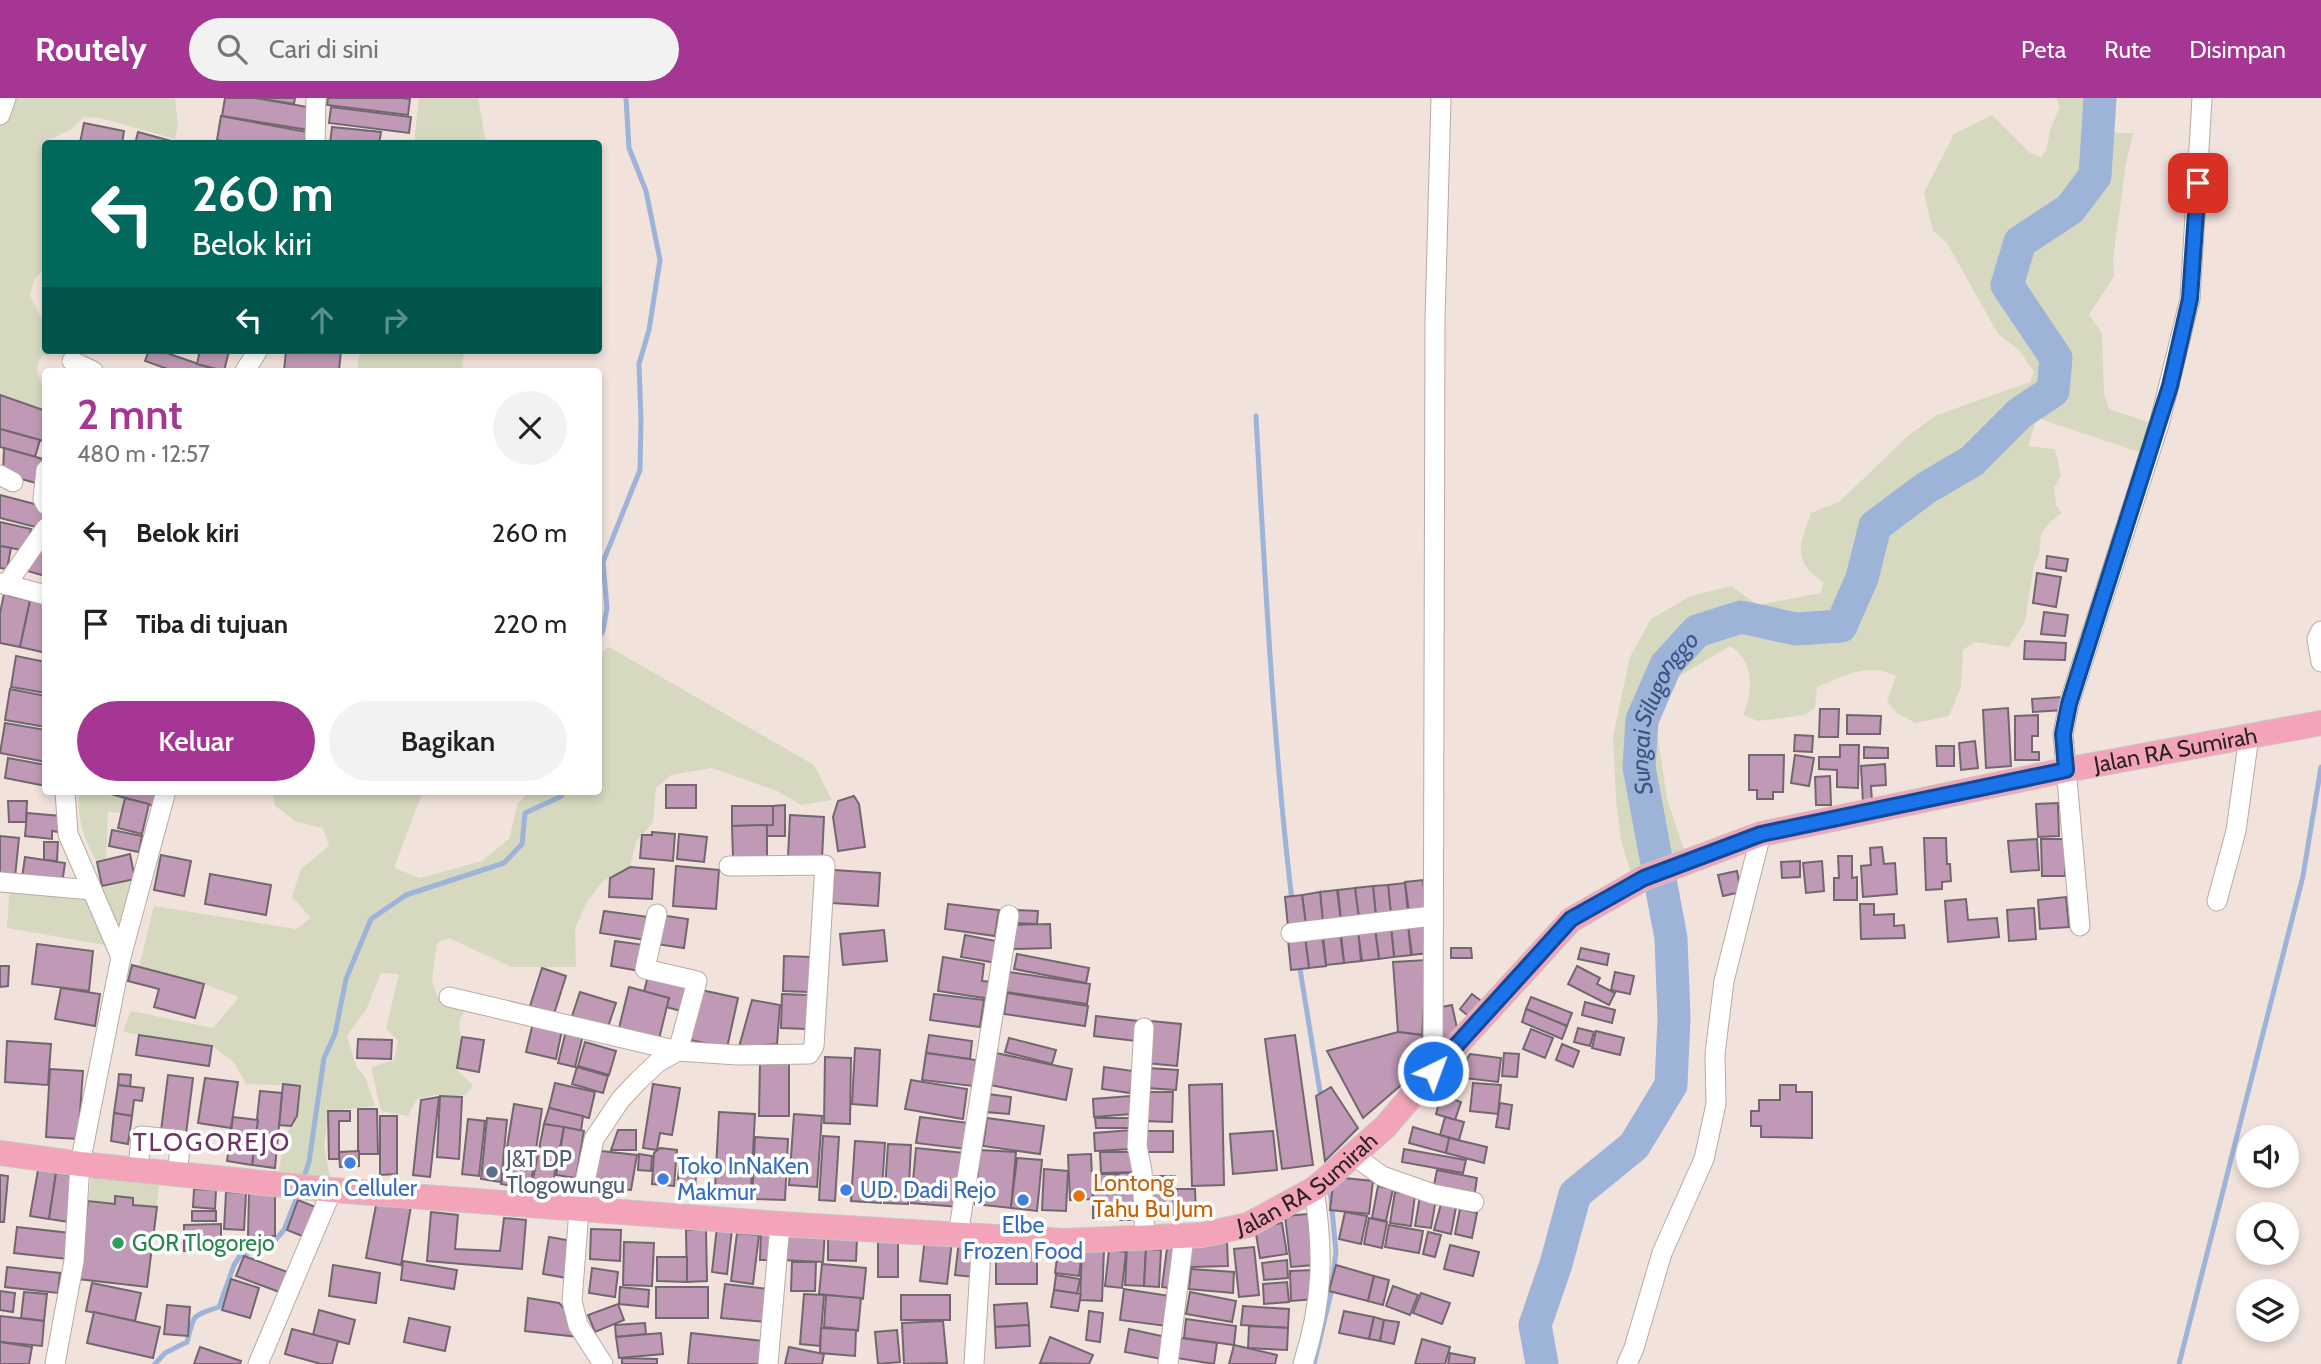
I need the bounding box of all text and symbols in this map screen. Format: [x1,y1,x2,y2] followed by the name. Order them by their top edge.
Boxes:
[189,18,679,81] search box
[35,29,147,69] text: Routely
[213,30,251,68] icon: search
[269,33,379,65] text: Cari di sini
[2021,35,2066,64] text: Peta
[2104,35,2151,64] text: Rute
[2189,35,2286,64] text: Disimpan
[2168,153,2228,213] pin
[192,164,334,223] text: 260 m
[2179,164,2217,202] icon: arrive
[77,168,168,259] icon: left
[192,224,312,263] text: Belok kiri
[230,301,268,339] icon: left
[303,301,341,339] icon: ahead
[376,301,414,339] icon: right
[77,388,183,440] text: 2 mnt
[493,391,567,465] button: close
[77,440,210,468] text: 480 m · 12:57
[77,514,115,552] icon: left
[136,517,239,549] text: Belok kiri
[492,517,567,549] text: 260 m
[77,605,115,643] icon: arrive
[136,608,288,640] text: Tiba di tujuan
[493,608,567,640] text: 220 m
[1624,625,1704,798] water label: Sungai Silugonggo
[77,701,315,781] button: Keluar
[329,701,567,781] button: Bagikan
[2091,721,2259,779] street label: Jalan RA Sumirah
[1396,1034,1470,1108] position arrow
[2236,1125,2299,1342] map controls
[2236,1125,2299,1188] button: sound
[133,1126,291,1158] district label: TLOGOREJO
[1233,1126,1383,1241] street label: Jalan RA Sumirah
[505,1145,625,1199] place label: J&T DP Tlogowungu
[677,1152,809,1206] place label: Toko InNaKen Makmur
[342,1155,358,1171] marker: Davin Celluler
[484,1164,500,1180] marker: J&T DP Tlogowungu
[1093,1169,1213,1223] place label: Lontong Tahu Bu Jum
[655,1171,671,1187] marker: Toko InNaKen Makmur
[283,1174,418,1202] place label: Davin Celluler
[860,1176,996,1204] place label: UD. Dadi Rejo
[838,1182,854,1198] marker: UD. Dadi Rejo
[1071,1188,1087,1204] marker: Lontong Tahu Bu Jum
[1015,1192,1031,1208] marker: Elbe Frozen Food
[2236,1202,2299,1265] button: search
[963,1211,1083,1265] place label: Elbe Frozen Food
[132,1229,275,1257] place label: GOR Tlogorejo
[110,1235,126,1251] marker: GOR Tlogorejo
[2236,1279,2299,1342] button: layers

